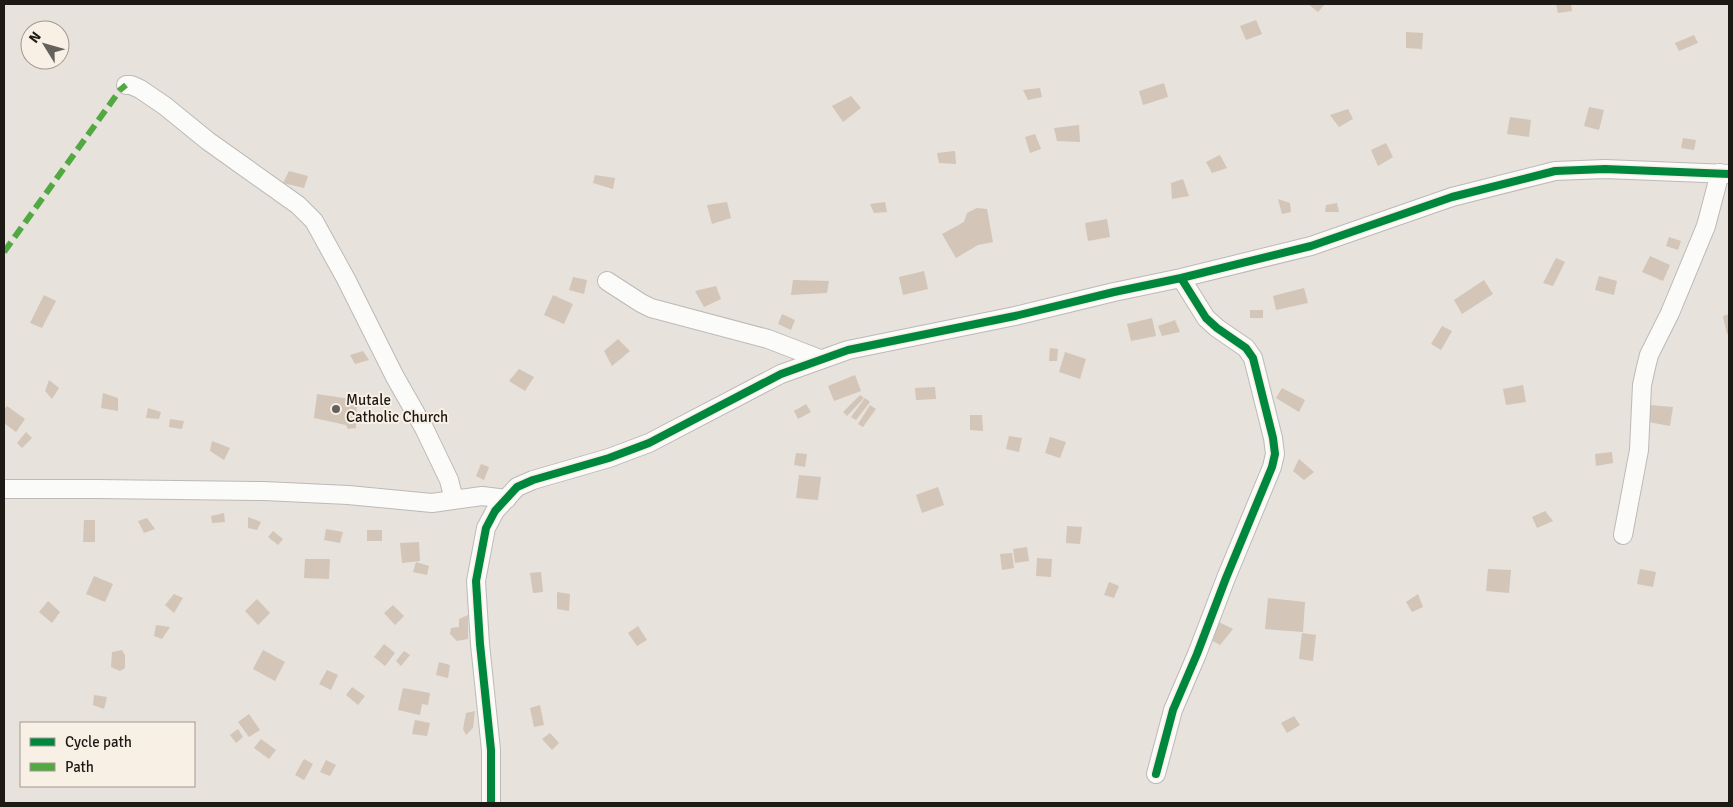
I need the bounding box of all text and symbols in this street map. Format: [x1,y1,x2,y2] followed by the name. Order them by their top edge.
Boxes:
[20,20,70,70] north arrow
[25,28,45,46] text: N
[346,391,448,426] place label: Mutale Catholic Church
[330,403,342,415] marker: Mutale Catholic Church
[20,722,195,787] legend
[65,733,132,751] text: Cycle path
[65,758,94,776] text: Path

